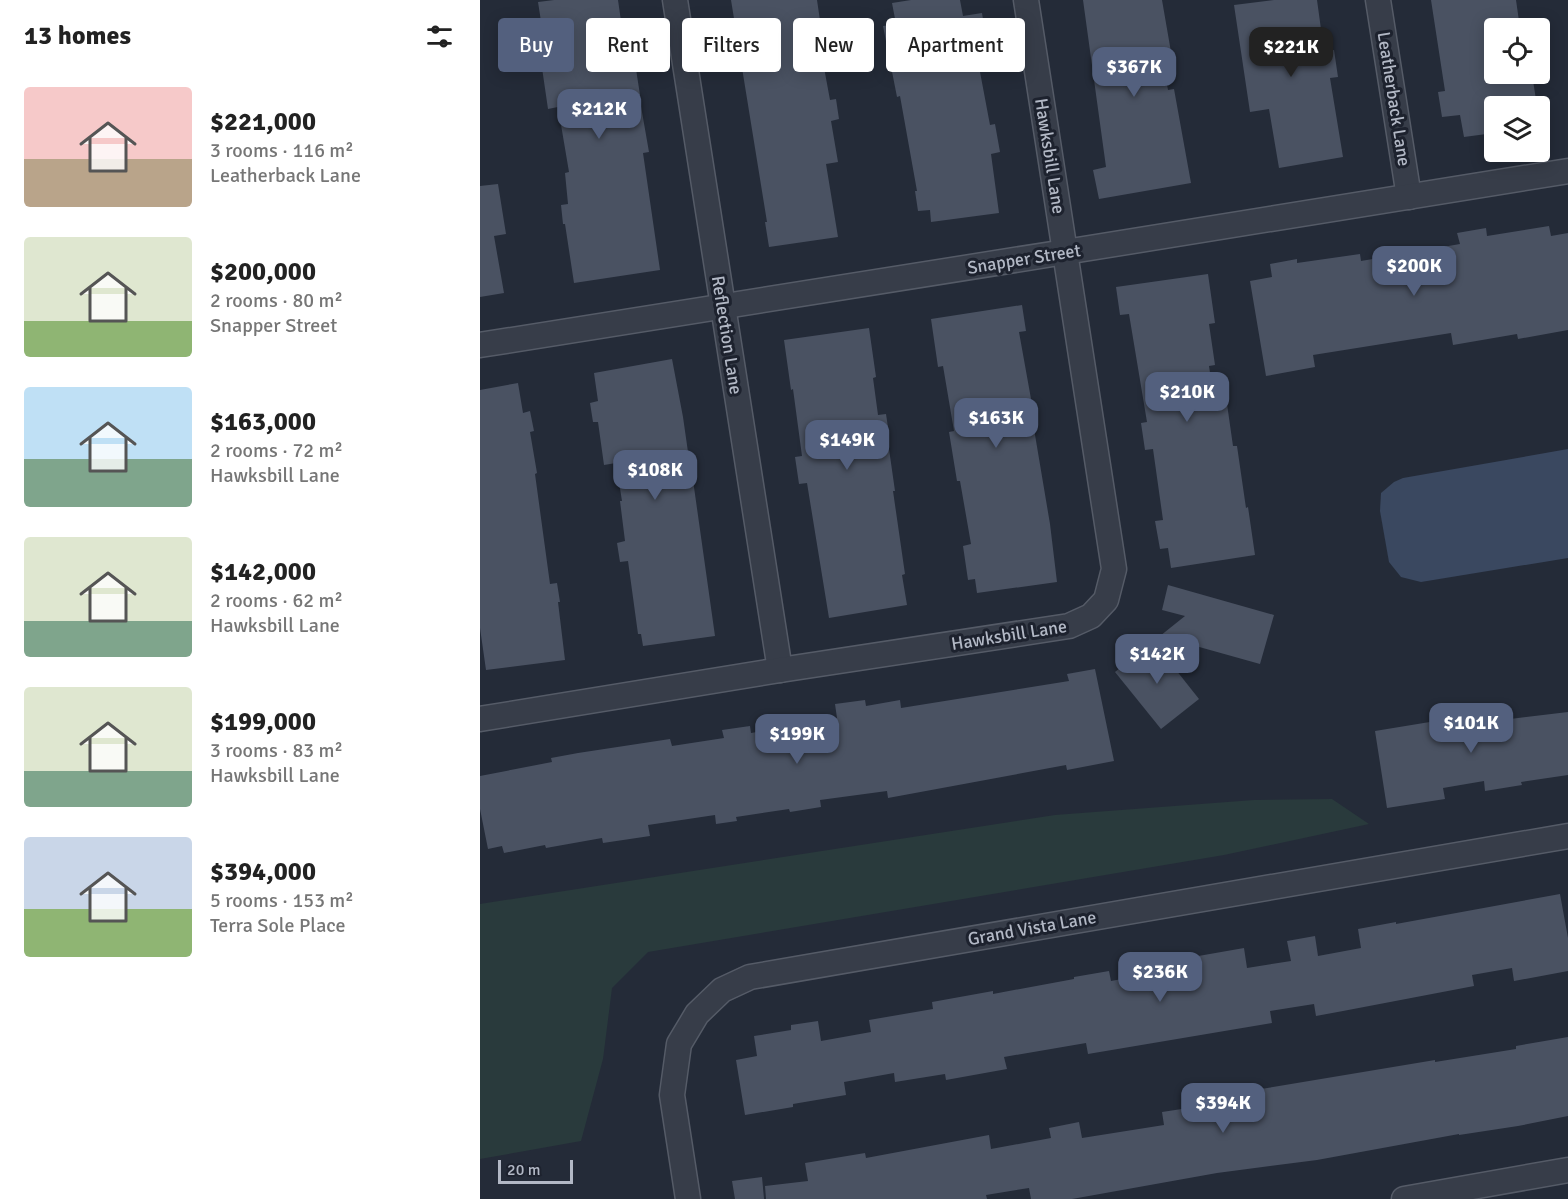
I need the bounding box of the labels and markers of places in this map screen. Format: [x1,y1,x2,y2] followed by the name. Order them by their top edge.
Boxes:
[1249,27,1333,78] pin: $221K
[1092,47,1176,98] pin: $367K
[557,89,641,140] pin: $212K
[1372,246,1456,297] pin: $200K
[1145,372,1229,423] pin: $210K
[954,398,1038,449] pin: $163K
[805,420,889,471] pin: $149K
[613,450,697,501] pin: $108K
[1115,634,1199,685] pin: $142K
[1429,703,1513,754] pin: $101K
[755,714,839,765] pin: $199K
[1118,952,1202,1003] pin: $236K
[1181,1083,1265,1134] pin: $394K

